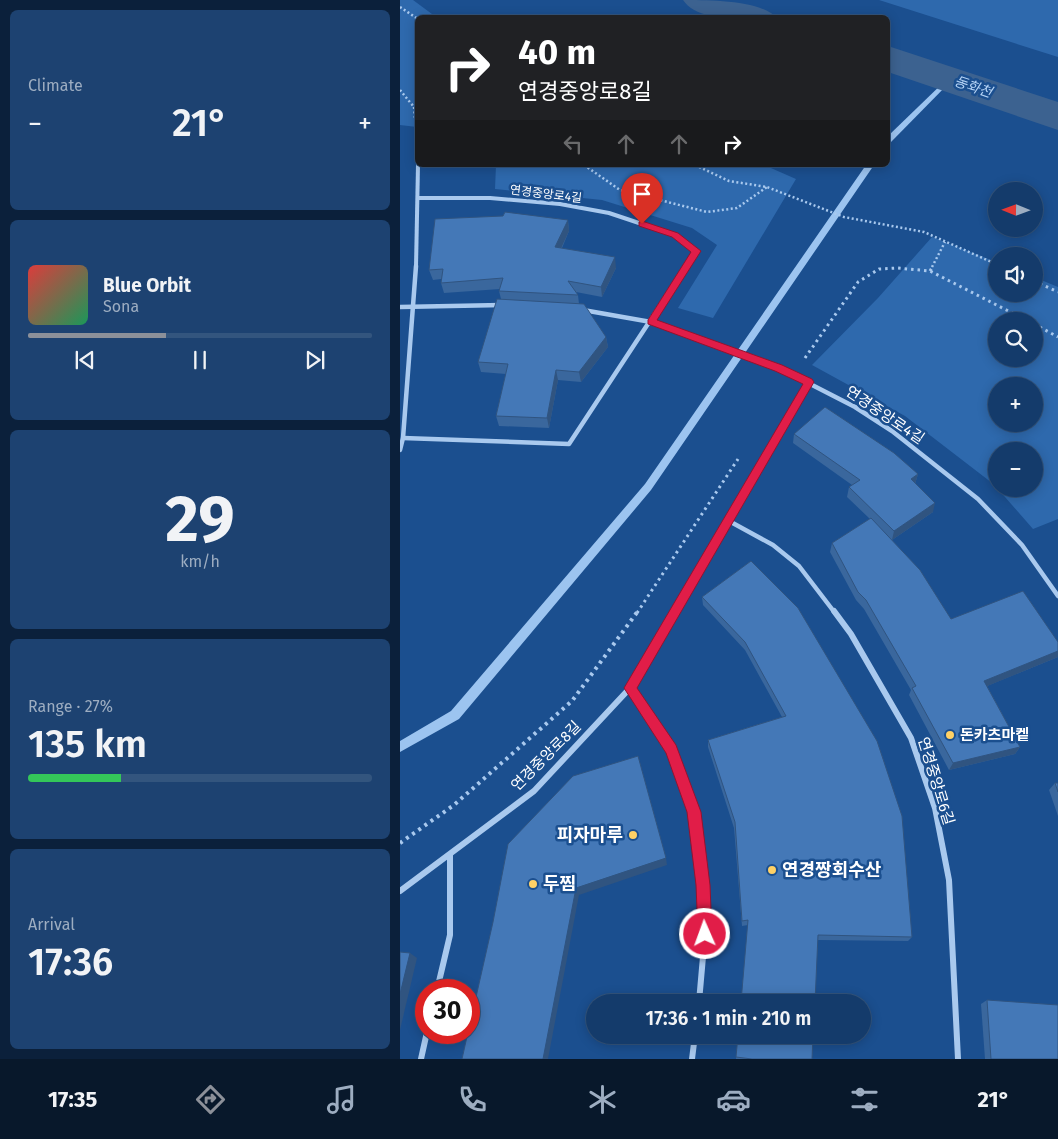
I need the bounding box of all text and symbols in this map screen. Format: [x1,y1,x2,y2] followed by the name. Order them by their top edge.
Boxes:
[518,31,596,73] text: 40 m
[435,35,500,100] icon: right
[952,73,995,102] water label: 동화천
[28,76,83,95] text: Climate
[518,78,652,105] text: 연경중앙로8길
[172,100,228,146] text: 21°
[28,107,42,140] text: −
[358,107,372,140] text: +
[559,130,587,158] icon: left
[612,130,640,158] icon: ahead
[665,130,693,158] icon: ahead
[718,130,746,158] icon: right
[621,173,663,224] pin
[628,180,656,208] icon: arrive
[988,182,1042,238] north arrow
[988,182,1043,497] map controls
[509,183,583,205] street label: 연경중앙로4길
[988,247,1043,302] button: sound
[103,274,191,297] text: Blue Orbit
[103,297,139,316] text: Sona
[988,312,1043,367] button: search
[71,346,99,374] icon: previous
[186,346,214,374] icon: pause
[301,346,329,374] icon: next
[988,377,1043,432] button: +
[842,382,928,448] street label: 연경중앙로4길
[988,442,1043,497] button: −
[165,480,235,558] text: 29
[180,552,220,571] text: km/h
[28,697,113,716] text: Range · 27%
[507,717,585,795] street label: 연경중앙로8길
[28,721,147,767] text: 135 km
[960,726,1029,744] place label: 돈카츠마켙
[944,729,956,741] marker: 돈카츠마켙
[914,735,958,827] street label: 연경중앙로6길
[557,824,623,846] place label: 피자마루
[627,829,639,841] marker: 피자마루
[782,859,882,881] place label: 연경짱회수산
[766,864,778,876] marker: 연경짱회수산
[543,873,576,895] place label: 두찜
[527,878,539,890] marker: 두찜
[678,907,730,959] position arrow
[28,915,75,934] text: Arrival
[28,939,113,985] text: 17:36
[415,979,480,1044] speed limit sign: 30
[646,1007,811,1030] text: 17:36 · 1 min · 210 m
[193,1082,228,1117] icon: directions
[324,1082,359,1117] icon: music
[455,1082,490,1117] icon: phone
[585,1082,620,1117] icon: climate
[716,1082,751,1117] icon: car
[847,1082,882,1117] icon: filters
[48,1086,97,1113] text: 17:35
[978,1086,1010,1113] text: 21°

